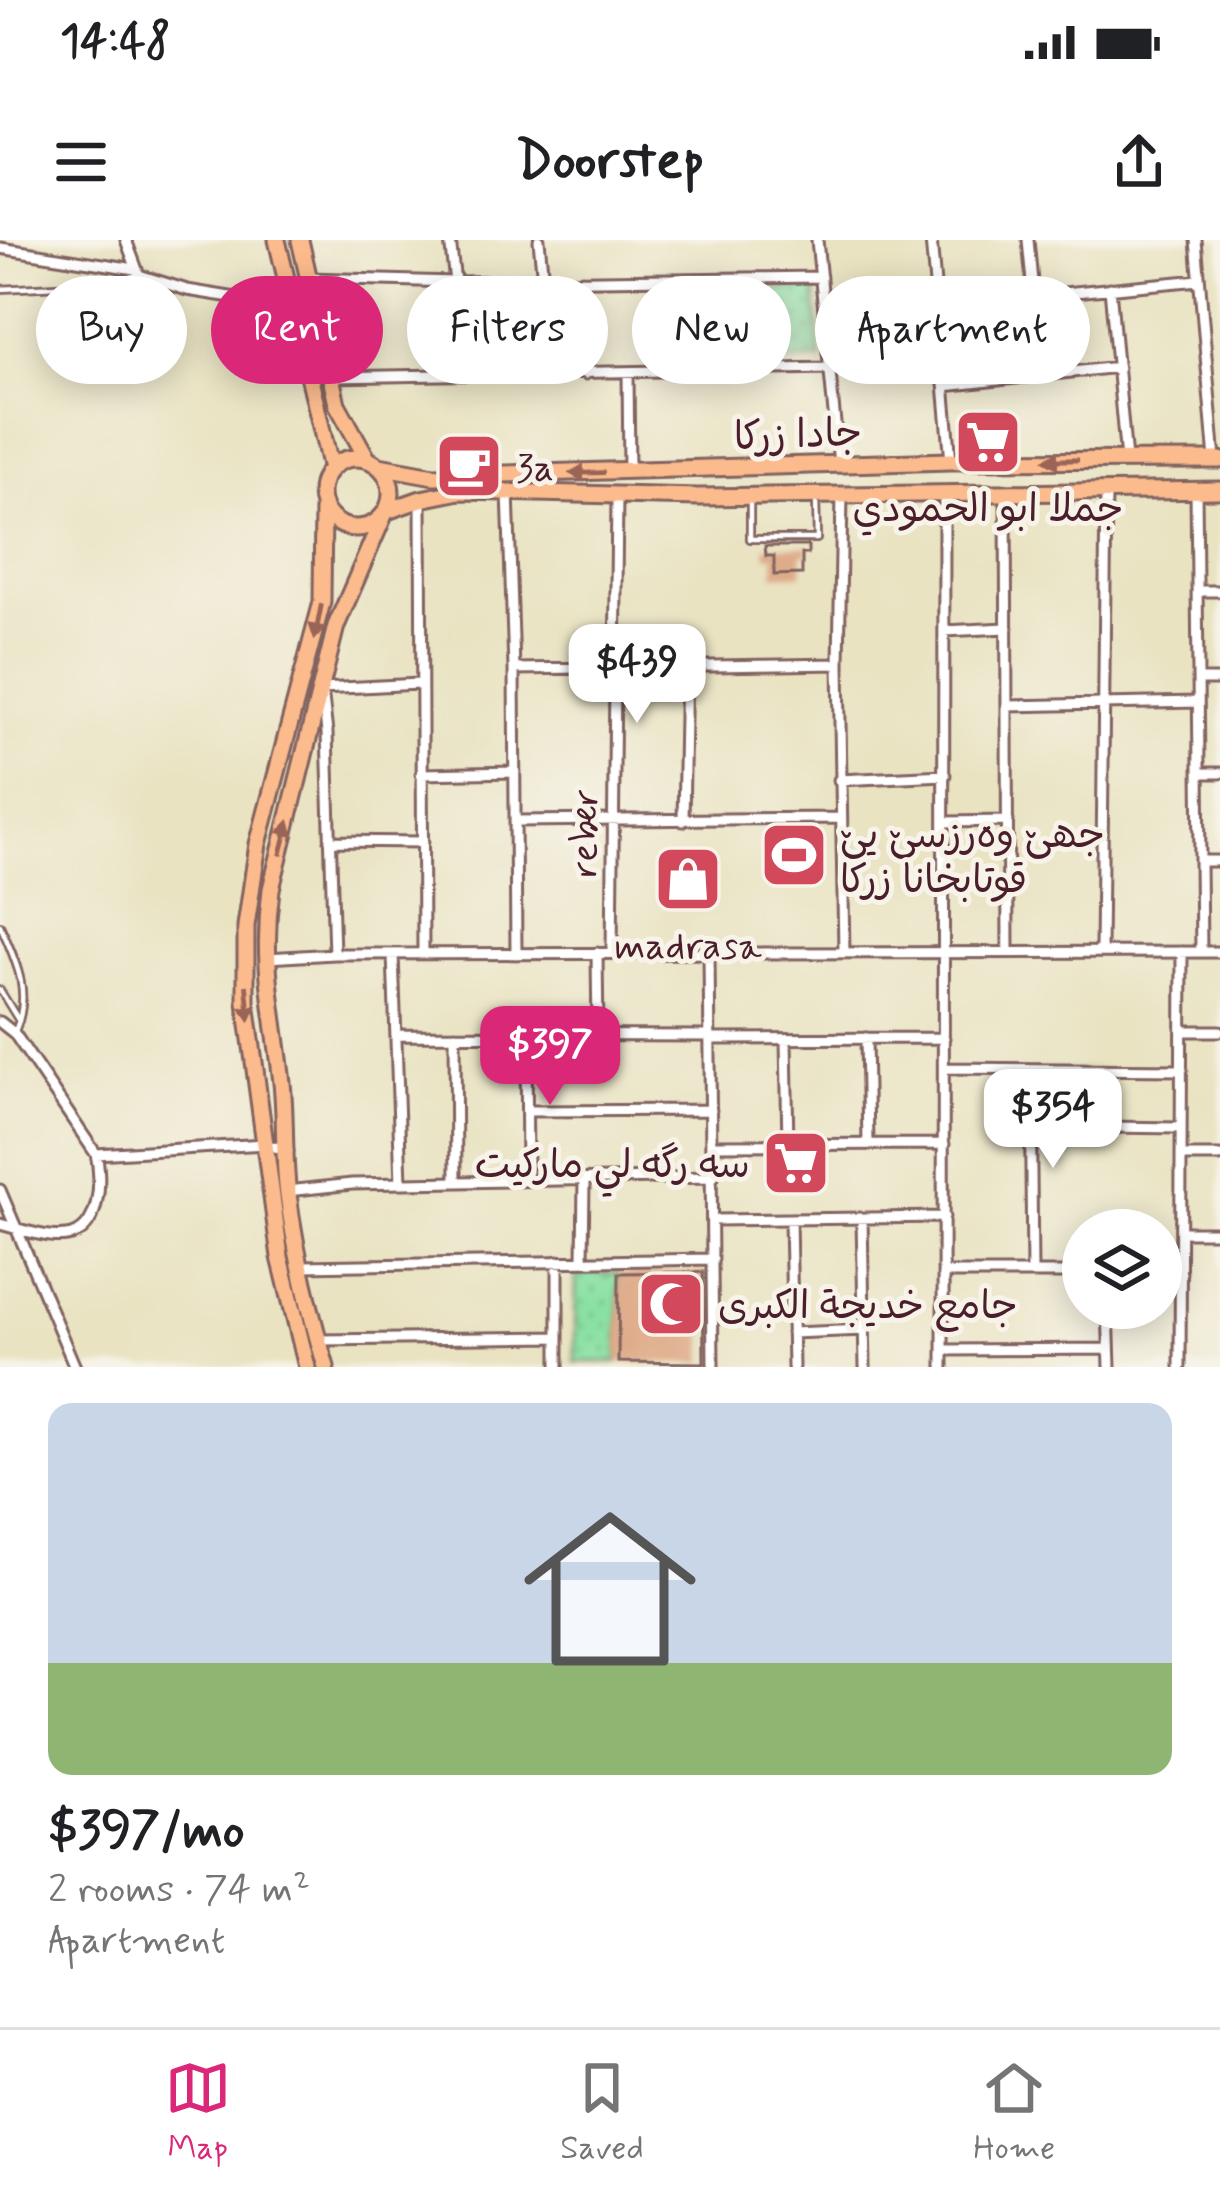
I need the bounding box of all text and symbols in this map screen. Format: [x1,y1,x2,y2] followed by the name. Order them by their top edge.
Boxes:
[60,13,170,72] text: 14:48
[516,127,704,198] text: Doorstep
[48,129,114,195] icon: menu
[1106,129,1172,195] icon: share
[36,276,187,384] chip: Buy
[211,276,383,384] chip: Rent
[407,276,608,384] chip: Filters
[632,276,791,384] chip: New
[815,276,1090,384] chip: Apartment
[953,407,1023,477] supermarket icon: جملا ابو الحمودي
[733,409,863,464] street label: جادا زرکا
[434,431,504,501] cafe icon: 3a
[516,444,554,495] place label: 3a
[1041,450,1079,470] one-way arrow
[567,463,605,482] one-way arrow
[852,485,1124,536] place label: جملا ابو الحمودي
[308,604,327,642] one-way arrow
[566,624,708,726] pin: $439
[596,637,678,688] text: $439
[560,788,613,878] street label: reber
[840,811,1105,907] place label: جھێ وەرزسێ یێ قوتابخانا زرکا
[276,820,295,857] one-way arrow
[759,820,829,890] sports icon: جھێ وەرزسێ یێ قوتابخانا زرکا
[653,844,723,914] shop icon: madrasa
[614,922,762,973] place label: madrasa
[239,985,258,1022] one-way arrow
[479,1006,621,1108] pin: $397
[507,1019,593,1070] text: $397
[982,1069,1124,1171] pin: $354
[1011,1082,1095,1133] text: $354
[761,1128,831,1198] supermarket icon: سه رگه لي ماركيت
[475,1141,750,1197] place label: سه رگه لي ماركيت
[1062,1209,1182,1329] map controls
[1062,1209,1182,1329] button: layers
[636,1269,706,1339] mosque icon: جامع خدیجة الکبری
[718,1282,1018,1333] place label: جامع خدیجة الکبری
[502,1481,718,1697] icon: home
[48,1799,245,1865] text: $397/mo
[48,1865,310,1916] text: 2 rooms · 74 m²
[48,1916,225,1967] text: Apartment
[165,2055,231,2171] tab: Map
[560,2055,644,2171] tab: Saved
[973,2055,1055,2171] tab: Home

